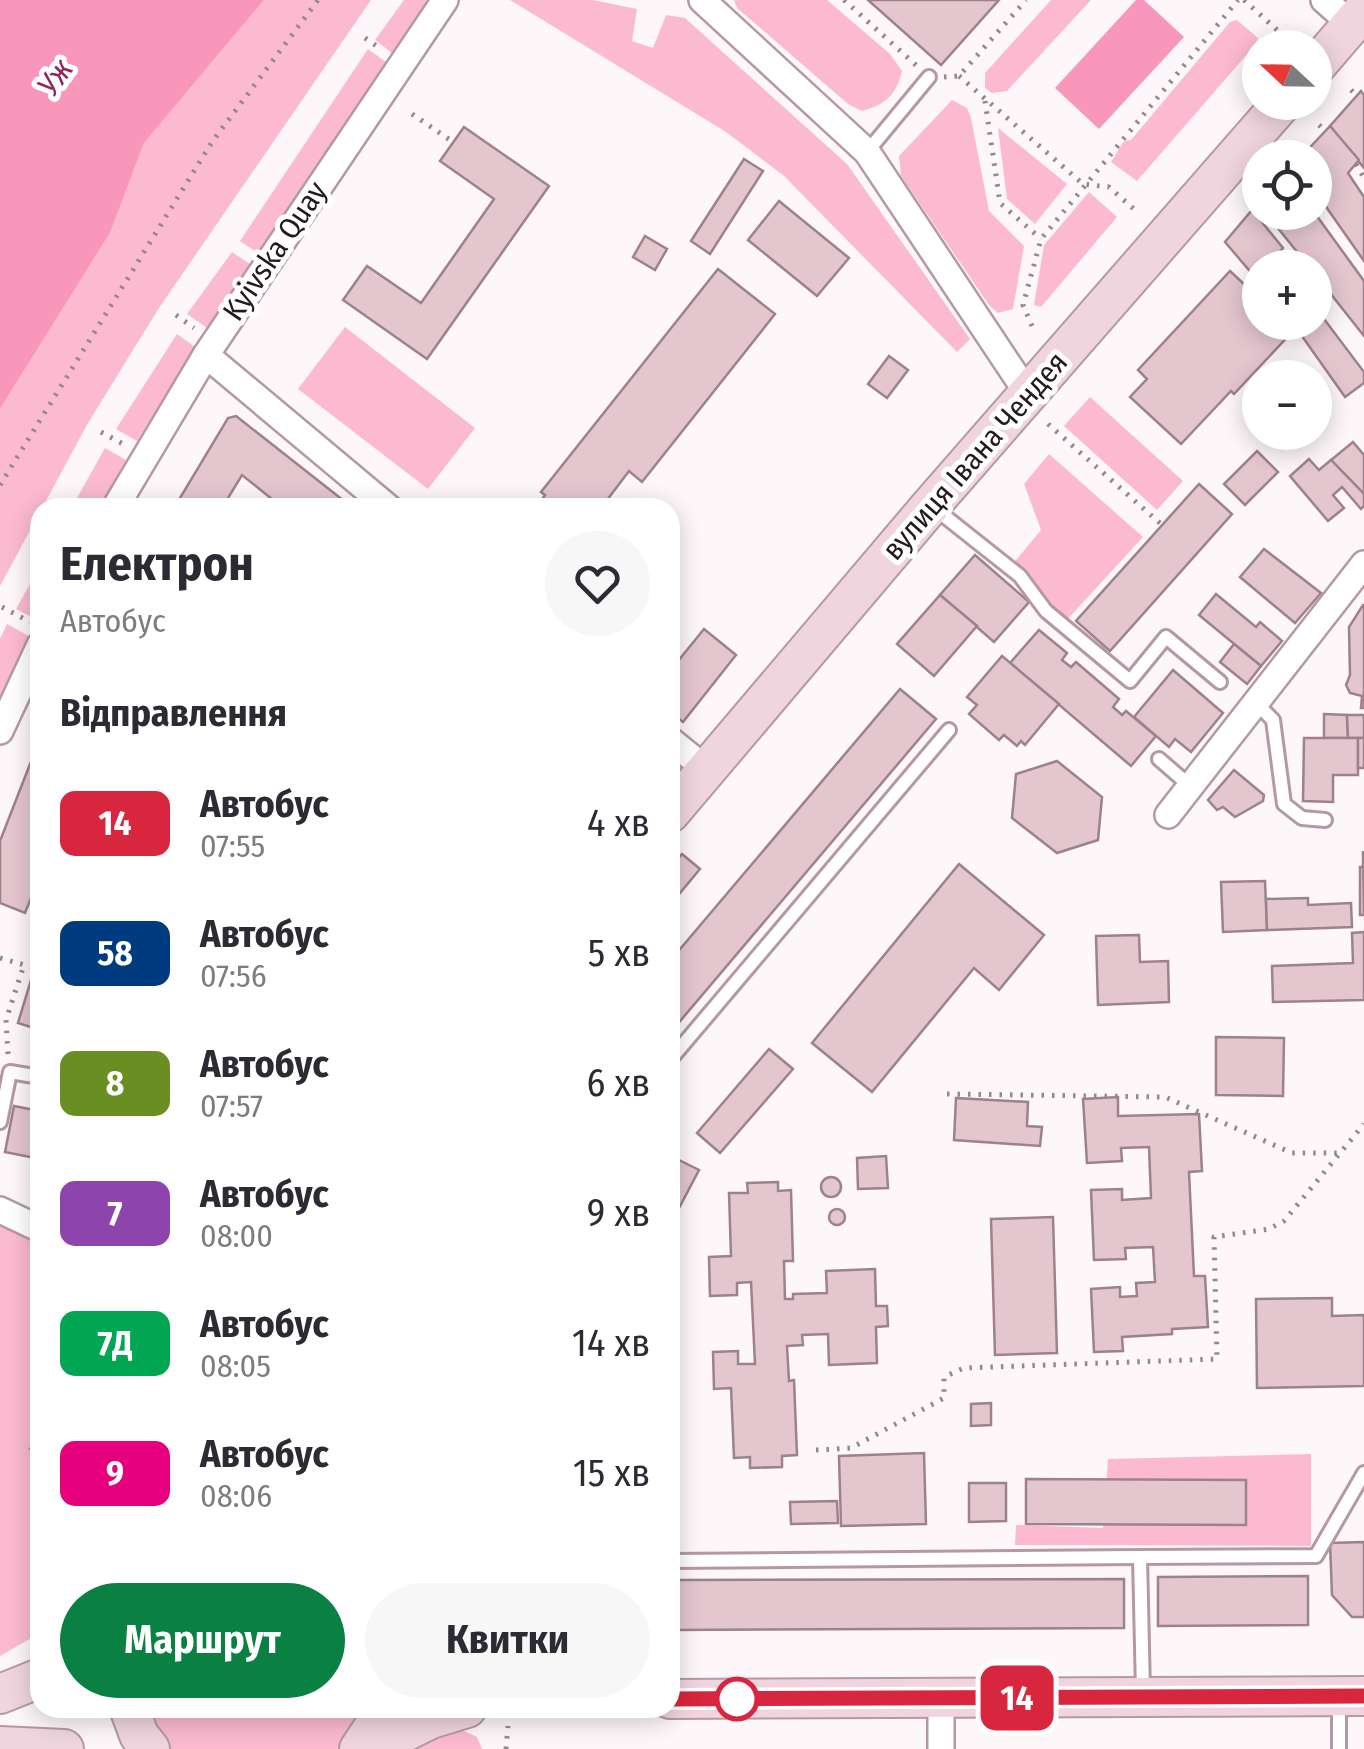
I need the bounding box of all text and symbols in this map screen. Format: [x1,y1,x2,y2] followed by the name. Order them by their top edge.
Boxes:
[1242,30,1332,120] north arrow
[1242,30,1332,450] map controls
[29,51,81,103] water label: Уж
[1242,140,1332,230] button: locate
[215,174,335,327] street label: Kyivska Quay
[1242,250,1332,340] button: +
[875,345,1075,567] street label: вулиця Івана Чендея
[1242,360,1332,450] button: −
[545,531,650,636] button: heart
[60,535,254,593] text: Електрон
[60,602,166,640] text: Автобус
[60,690,287,736] text: Відправлення
[200,781,329,827] text: Автобус
[587,800,650,846] text: 4 хв
[99,802,131,844] text: 14
[200,827,265,865] text: 07:55
[200,911,329,957] text: Автобус
[588,930,650,976] text: 5 хв
[97,932,133,974] text: 58
[200,957,267,995] text: 07:56
[200,1041,329,1087] text: Автобус
[586,1060,650,1106] text: 6 хв
[106,1062,124,1104] text: 8
[200,1087,263,1125] text: 07:57
[200,1171,329,1217] text: Автобус
[587,1190,650,1236] text: 9 хв
[108,1192,122,1234] text: 7
[200,1217,273,1255] text: 08:00
[200,1301,329,1347] text: Автобус
[572,1320,650,1366] text: 14 хв
[97,1322,133,1364] text: 7Д
[200,1347,271,1385] text: 08:05
[200,1431,329,1477] text: Автобус
[573,1450,650,1496] text: 15 хв
[106,1452,124,1494] text: 9
[200,1477,272,1515] text: 08:06
[60,1583,345,1698] button: Маршрут
[365,1583,650,1698] button: Квитки
[972,1666,1062,1730] line badge: 14
[1001,1677,1033,1719] text: 14
[716,1678,758,1720] unlabelled marker

